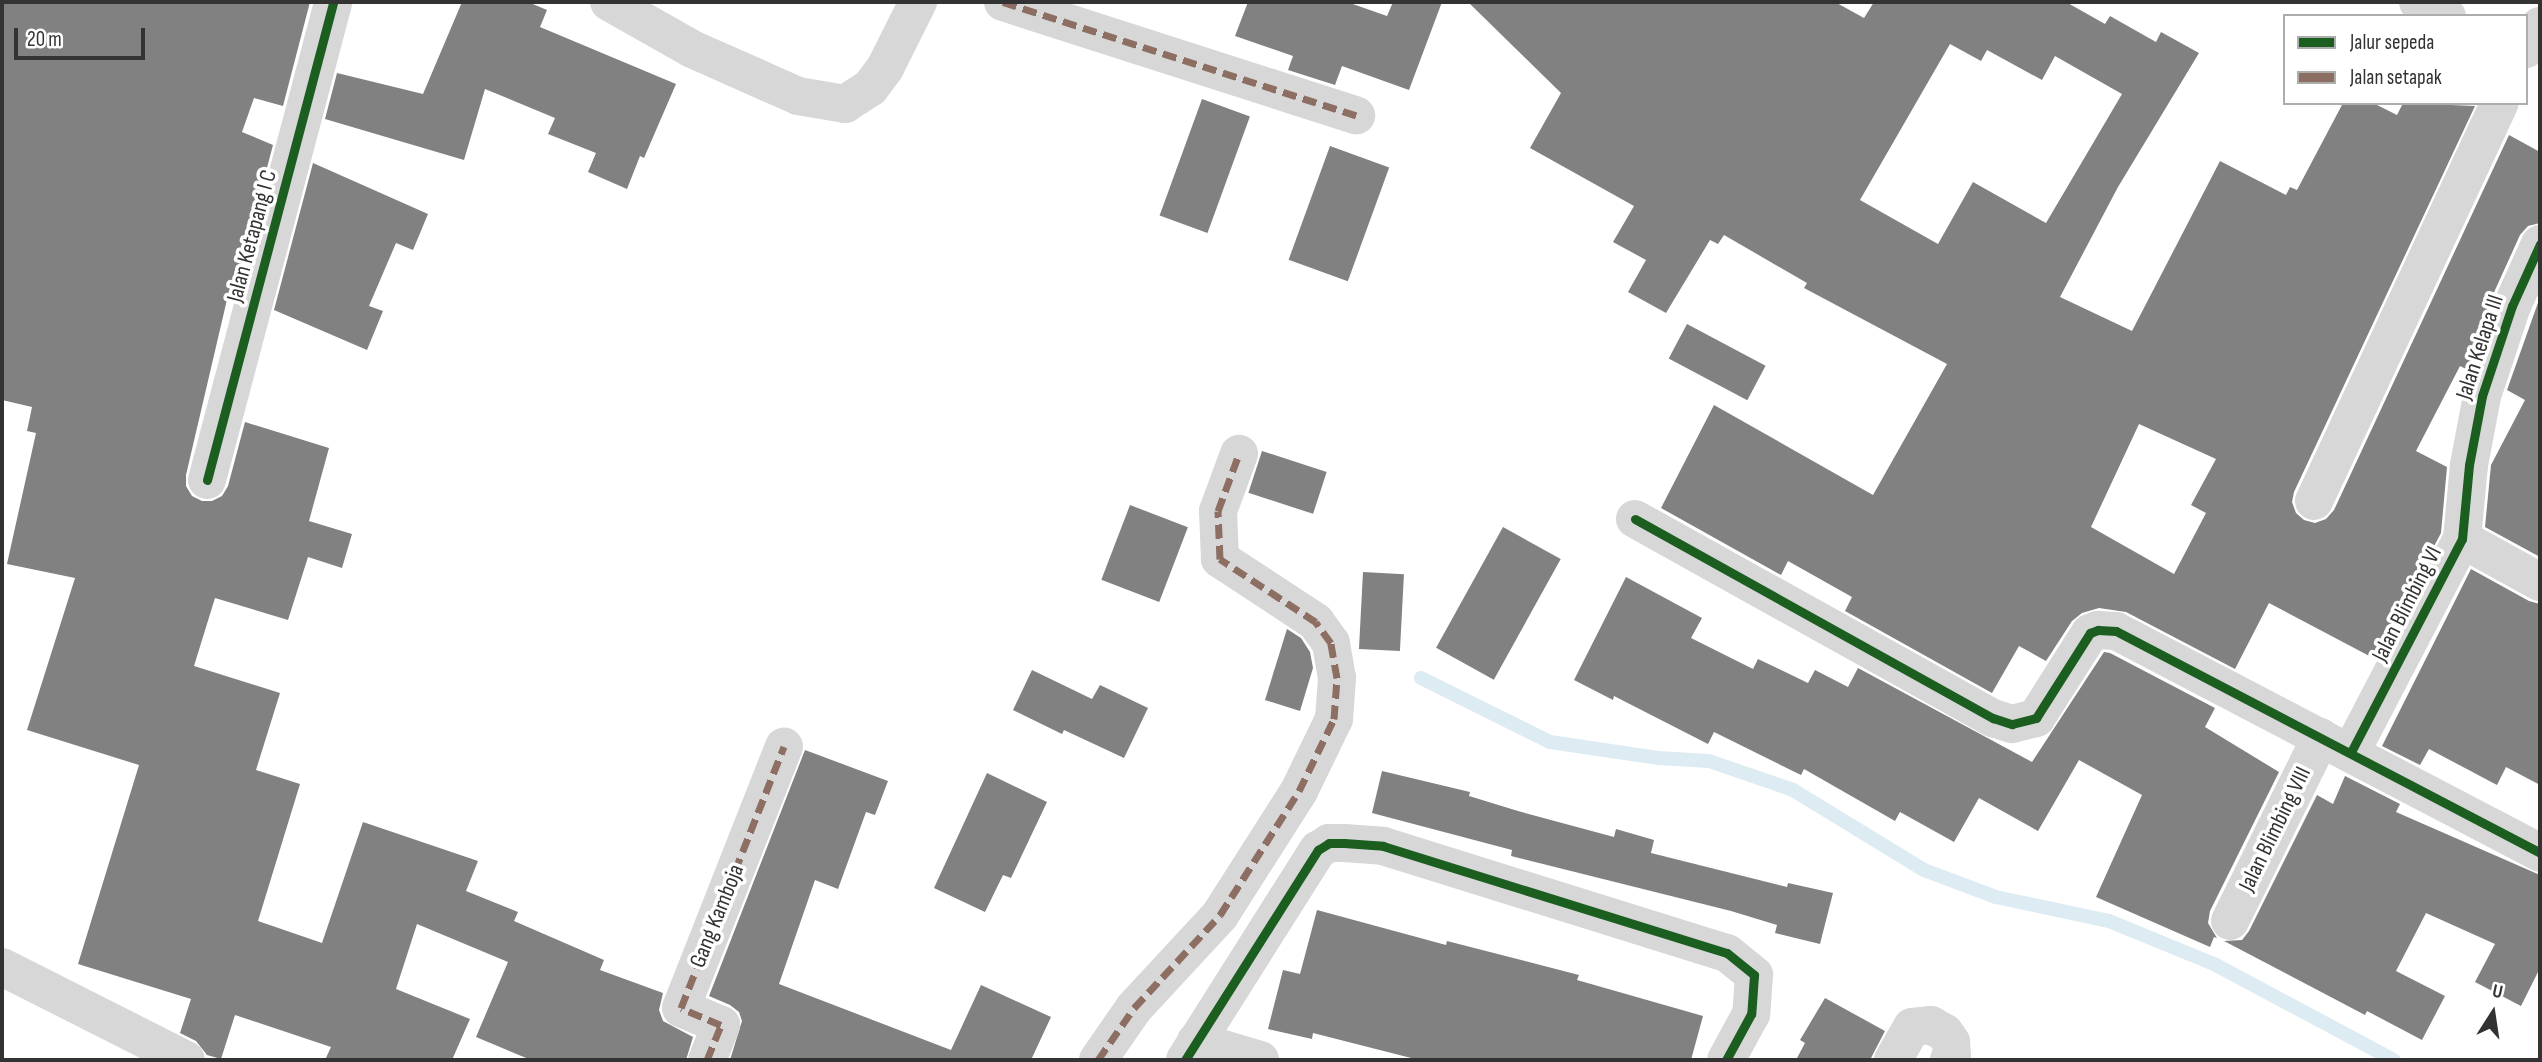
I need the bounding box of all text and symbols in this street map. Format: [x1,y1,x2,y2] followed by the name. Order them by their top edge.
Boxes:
[18,14,149,58] scale bar
[2283,14,2528,105] legend
[27,27,62,52] text: 20 m
[2350,30,2434,55] text: Jalur sepeda
[2350,65,2442,90] text: Jalan setapak
[221,167,283,305] street label: Jalan Ketapang I C
[2450,291,2510,403] street label: Jalan Kelapa III
[2366,542,2448,666] street label: Jalan Blimbing VI
[2233,762,2317,896] street label: Jalan Blimbing VIII
[684,860,750,972] street label: Gang Kamboja
[2458,978,2528,1048] north arrow
[2490,980,2505,1004] text: U

